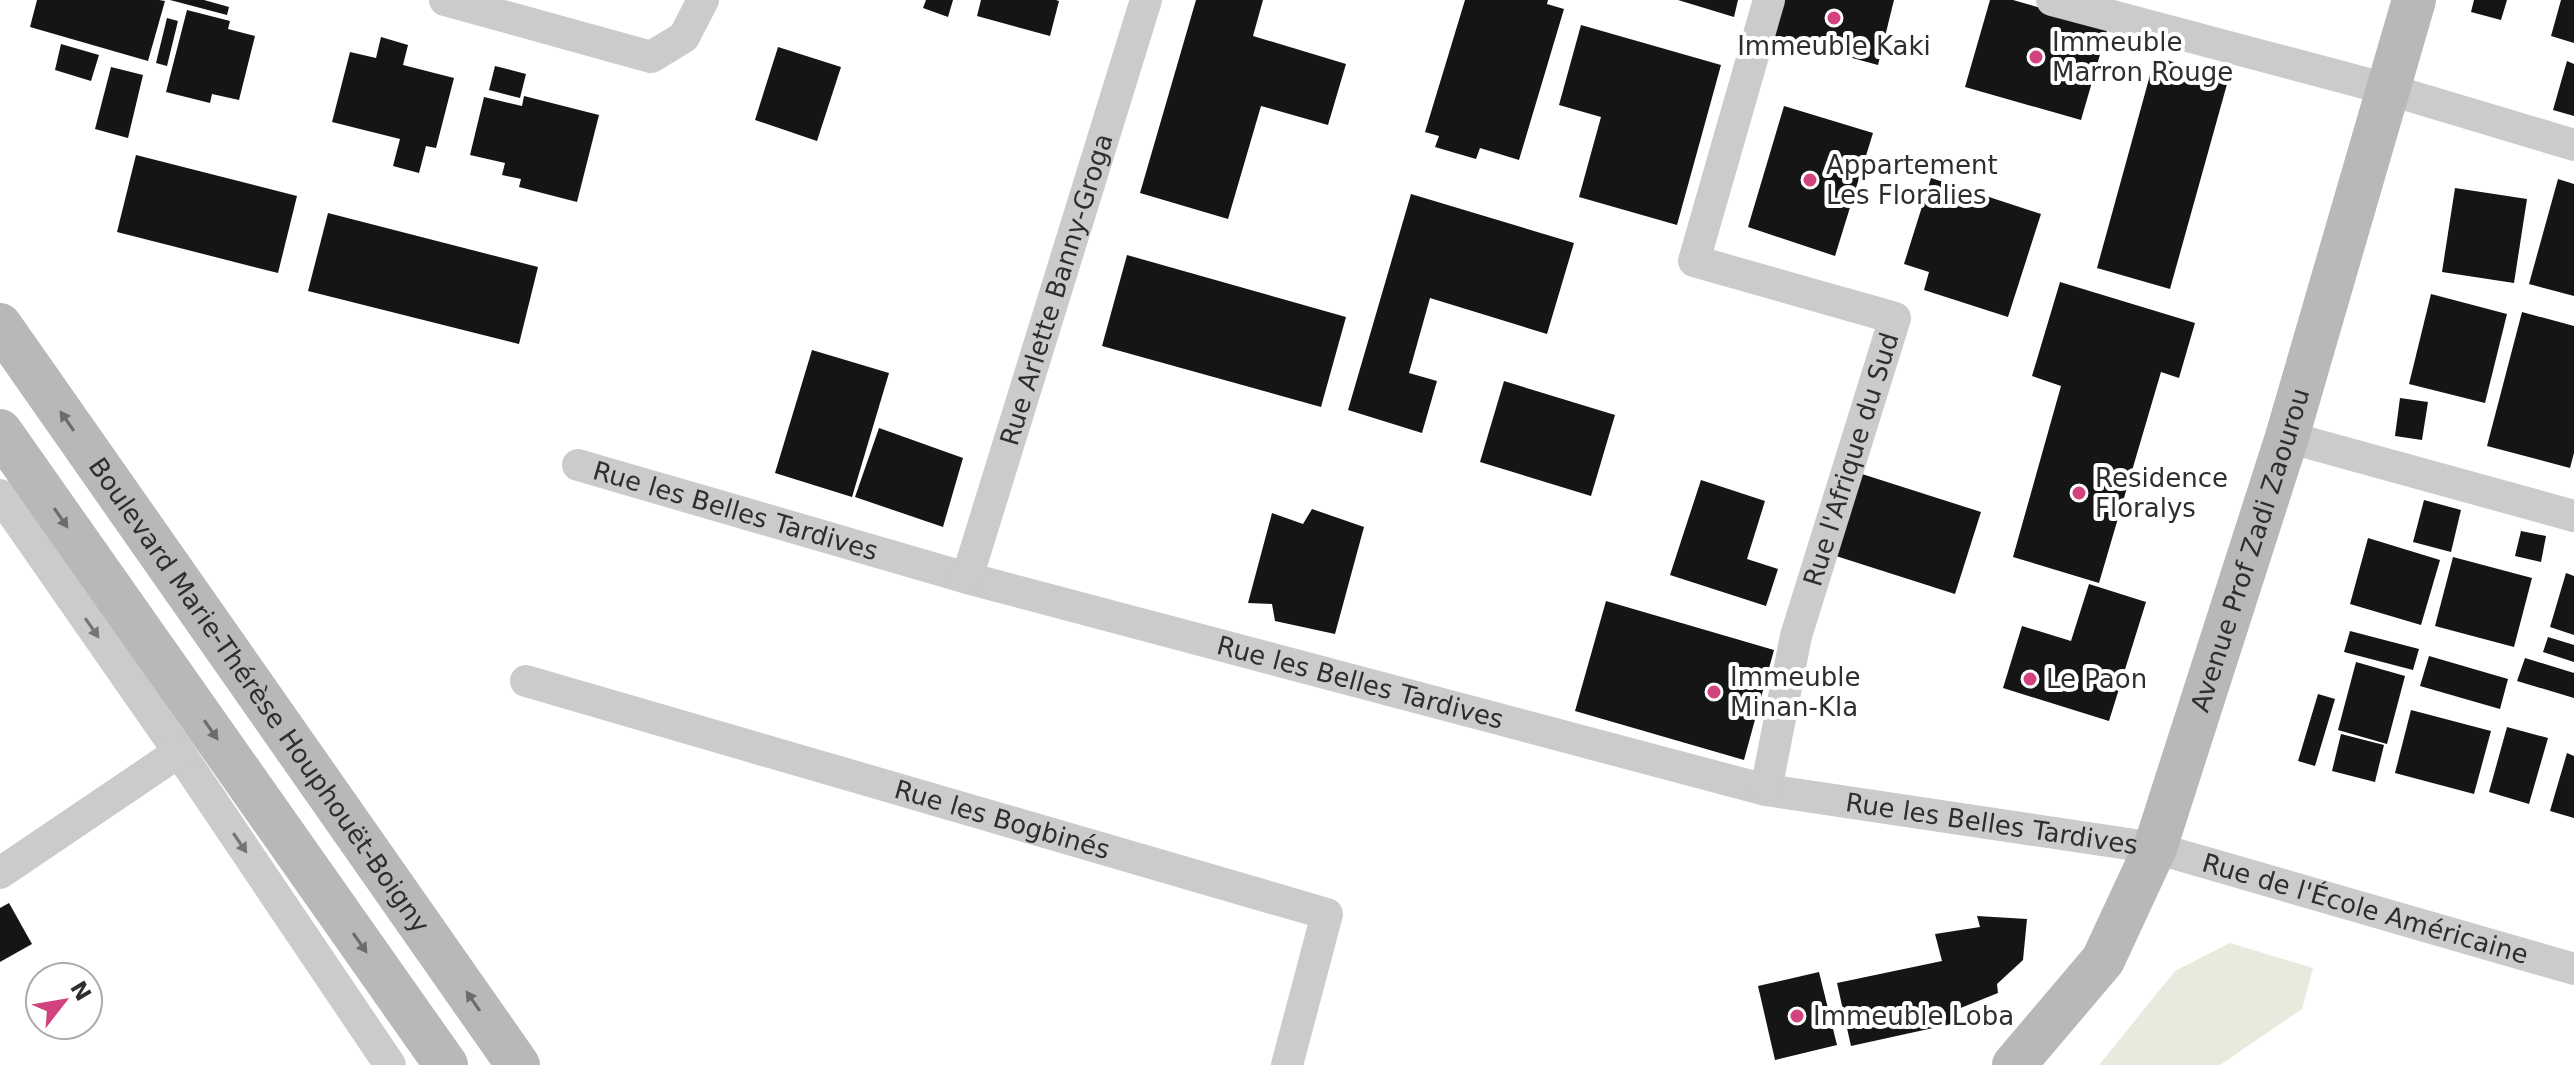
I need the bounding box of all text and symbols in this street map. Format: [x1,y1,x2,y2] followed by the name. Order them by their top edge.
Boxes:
[1825,9,1843,27] marker: Immeuble Kaki
[2052,27,2233,87] place label: Immeuble Marron Rouge
[1737,31,1931,61] place label: Immeuble Kaki
[2027,48,2045,66] marker: Immeuble Marron Rouge
[994,130,1119,449] street label: Rue Arlette Banny-Groga
[1826,150,1998,210] place label: Appartement Les Floralies
[1801,171,1819,189] marker: Appartement Les Floralies
[1797,329,1905,590] street label: Rue l'Afrique du Sud
[2185,385,2315,716] street label: Avenue Prof Zadi Zaourou
[60,410,75,431] one-way arrow
[83,452,436,939] street label: Boulevard Marie-Thérèse Houphouët-Boigny
[590,455,881,566] street label: Rue les Belles Tardives
[2095,463,2228,523] place label: Residence Floralys
[2070,484,2088,502] marker: Residence Floralys
[53,507,68,528] one-way arrow
[84,618,99,639] one-way arrow
[1214,630,1507,735] street label: Rue les Belles Tardives
[1730,662,1861,722] place label: Immeuble Minan-Kla
[2046,664,2147,694] place label: Le Paon
[2021,670,2039,688] marker: Le Paon
[1705,683,1723,701] marker: Immeuble Minan-Kla
[202,720,218,741] one-way arrow
[891,774,1113,865] street label: Rue les Bogbinés
[1844,787,2140,860] street label: Rue les Belles Tardives
[232,832,247,853] one-way arrow
[2199,847,2532,970] street label: Rue de l'École Américaine
[352,932,367,953] one-way arrow
[24,961,104,1041] north arrow
[65,977,96,1005] text: N
[466,991,481,1012] one-way arrow
[1813,1001,2014,1031] place label: Immeuble Loba
[1788,1007,1806,1025] marker: Immeuble Loba

